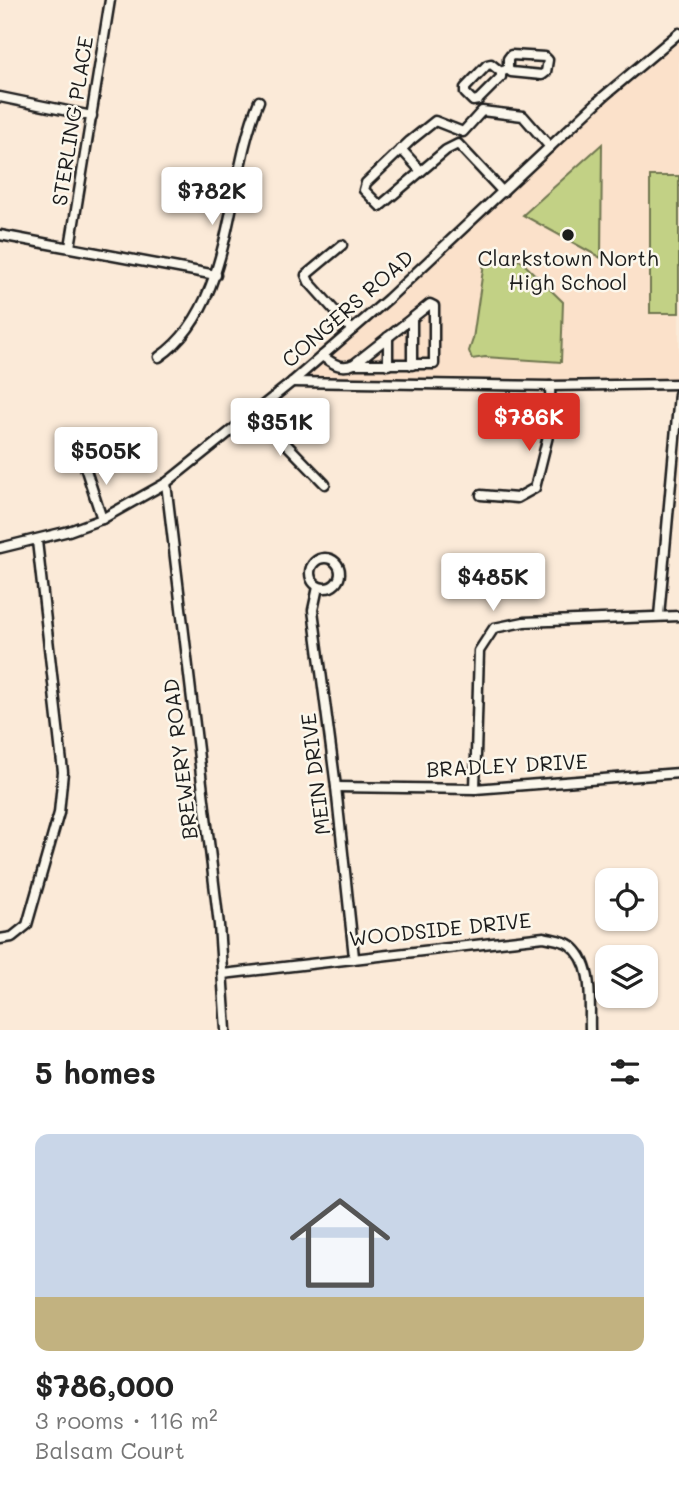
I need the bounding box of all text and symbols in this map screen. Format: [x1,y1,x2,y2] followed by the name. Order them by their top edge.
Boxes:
[45,34,98,207] street label: STERLING PLACE
[163,168,261,227] pin: $782K
[177,175,247,205] text: $782K
[560,227,576,243] marker: Clarkstown North High School
[276,243,418,372] street label: CONGERS ROAD
[477,244,659,295] place label: Clarkstown North High School
[480,393,578,453] pin: $786K
[231,398,329,458] pin: $351K
[494,401,564,431] text: $786K
[247,406,313,436] text: $351K
[57,428,155,487] pin: $505K
[70,435,142,465] text: $505K
[444,554,542,613] pin: $485K
[457,561,529,591] text: $485K
[156,677,203,841] street label: BREWERY ROAD
[294,712,335,837] street label: MEIN DRIVE
[426,747,588,782] street label: BRADLEY DRIVE
[595,868,658,1008] map controls
[595,868,658,931] button: locate
[347,906,532,951] street label: WOODSIDE DRIVE
[595,945,658,1008] button: layers
[35,1052,156,1092] text: 5 homes
[606,1053,644,1091] icon: filters
[277,1180,403,1306] icon: home
[35,1365,174,1405] text: $786,000
[35,1405,218,1435] text: 3 rooms · 116 m²
[35,1435,185,1465] text: Balsam Court

